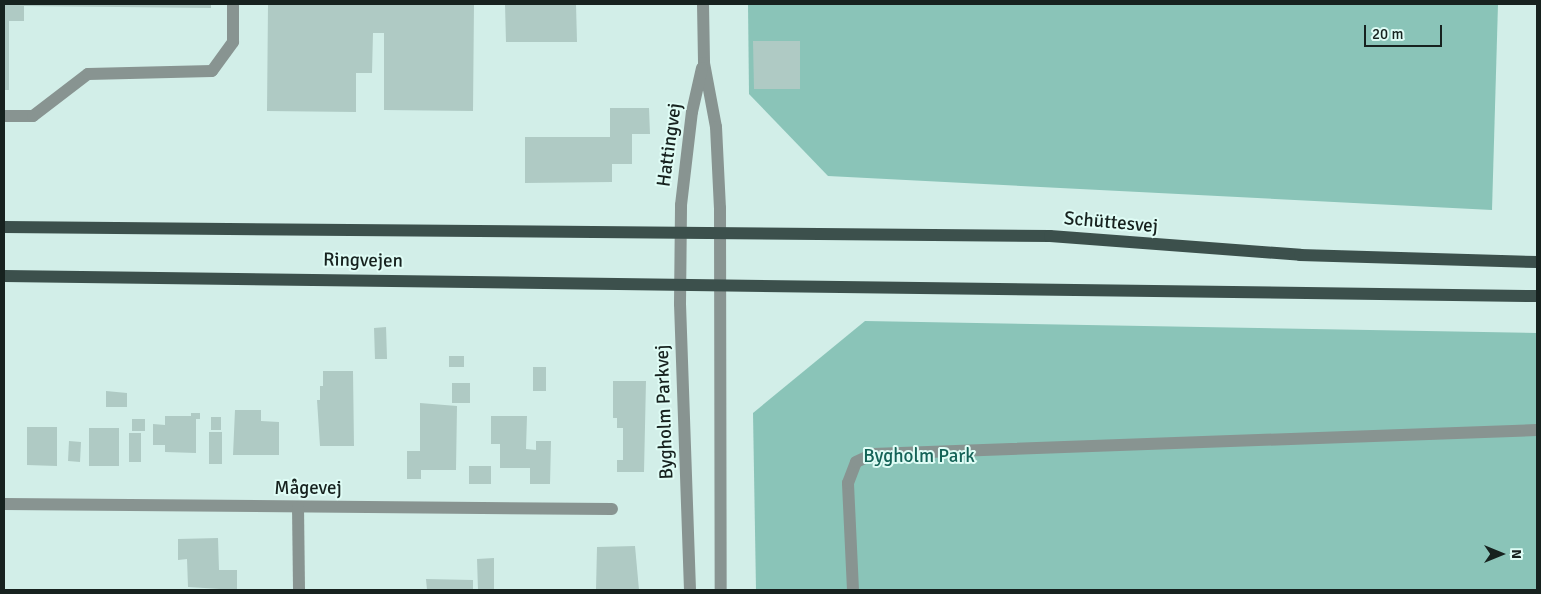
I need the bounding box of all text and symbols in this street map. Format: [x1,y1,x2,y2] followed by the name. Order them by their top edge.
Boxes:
[1366,15,1444,47] scale bar
[1372,25,1403,43] text: 20 m
[653,102,687,188] street label: Hattingvej
[1063,208,1159,238] street label: Schüttesvej
[323,249,403,273] street label: Ringvejen
[651,344,679,480] street label: Bygholm Parkvej
[863,446,975,468] park label: Bygholm Park
[274,478,342,500] street label: Mågevej
[1476,529,1526,579] north arrow
[1508,549,1525,559] text: N

